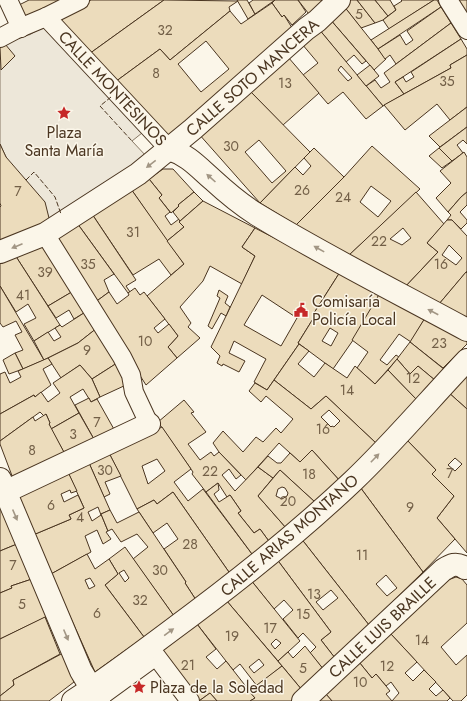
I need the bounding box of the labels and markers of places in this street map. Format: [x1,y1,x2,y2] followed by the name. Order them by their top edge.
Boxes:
[56,105,72,121] place icon: Plaza Santa María
[24,121,104,162] place label: Plaza Santa María
[312,290,396,331] place label: Comisaría Policía Local
[293,302,309,318] public building icon: Comisaría Policía Local
[150,676,284,699] place label: Plaza de la Soledad
[131,679,147,695] place icon: Plaza de la Soledad

